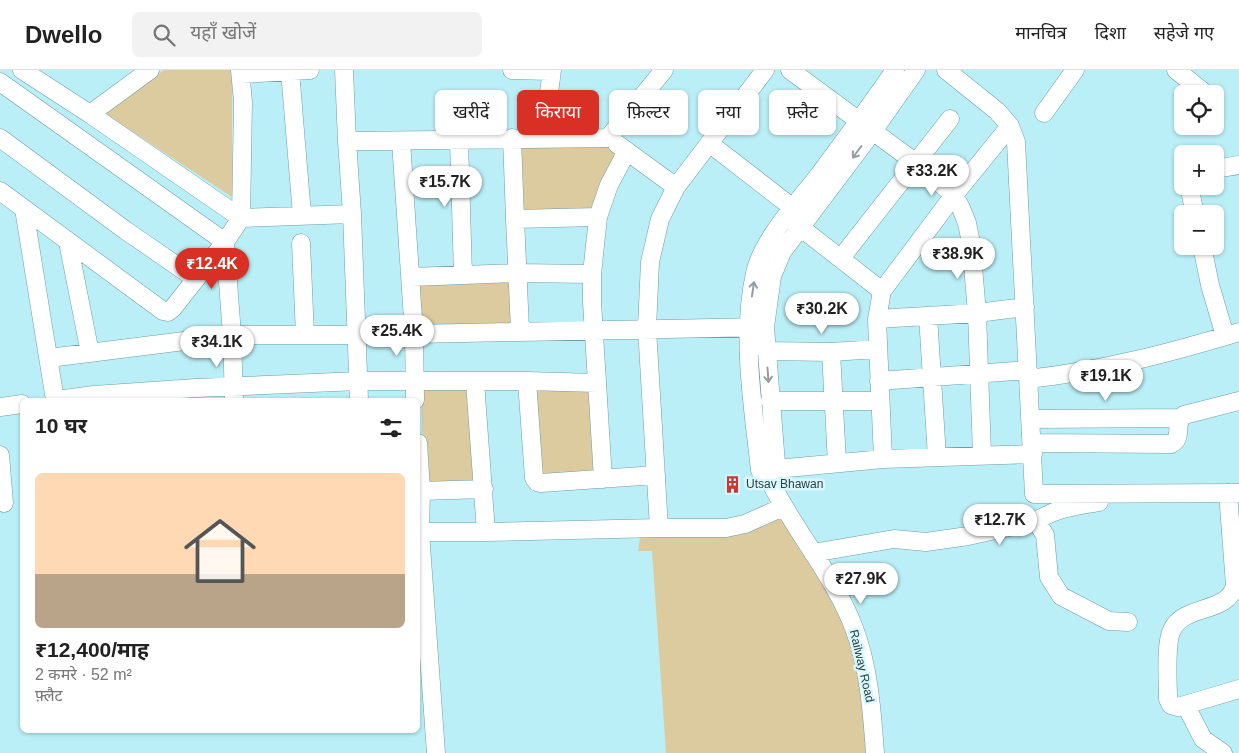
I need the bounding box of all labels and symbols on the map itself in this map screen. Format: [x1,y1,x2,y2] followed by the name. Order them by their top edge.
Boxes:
[851,145,862,158] one-way arrow
[891,154,973,197] pin: ₹33.2K
[404,166,486,208] pin: ₹15.7K
[917,238,999,280] pin: ₹38.9K
[171,248,253,290] pin: ₹12.4K
[748,281,758,297] one-way arrow
[781,292,863,335] pin: ₹30.2K
[356,314,438,357] pin: ₹25.4K
[176,326,258,368] pin: ₹34.1K
[1065,360,1147,402] pin: ₹19.1K
[763,366,773,382] one-way arrow
[722,474,742,494] building icon: Utsav Bhawan
[746,477,823,491] place label: Utsav Bhawan
[959,504,1041,546] pin: ₹12.7K
[820,562,902,605] pin: ₹27.9K
[847,628,877,704] street label: Railway Road

